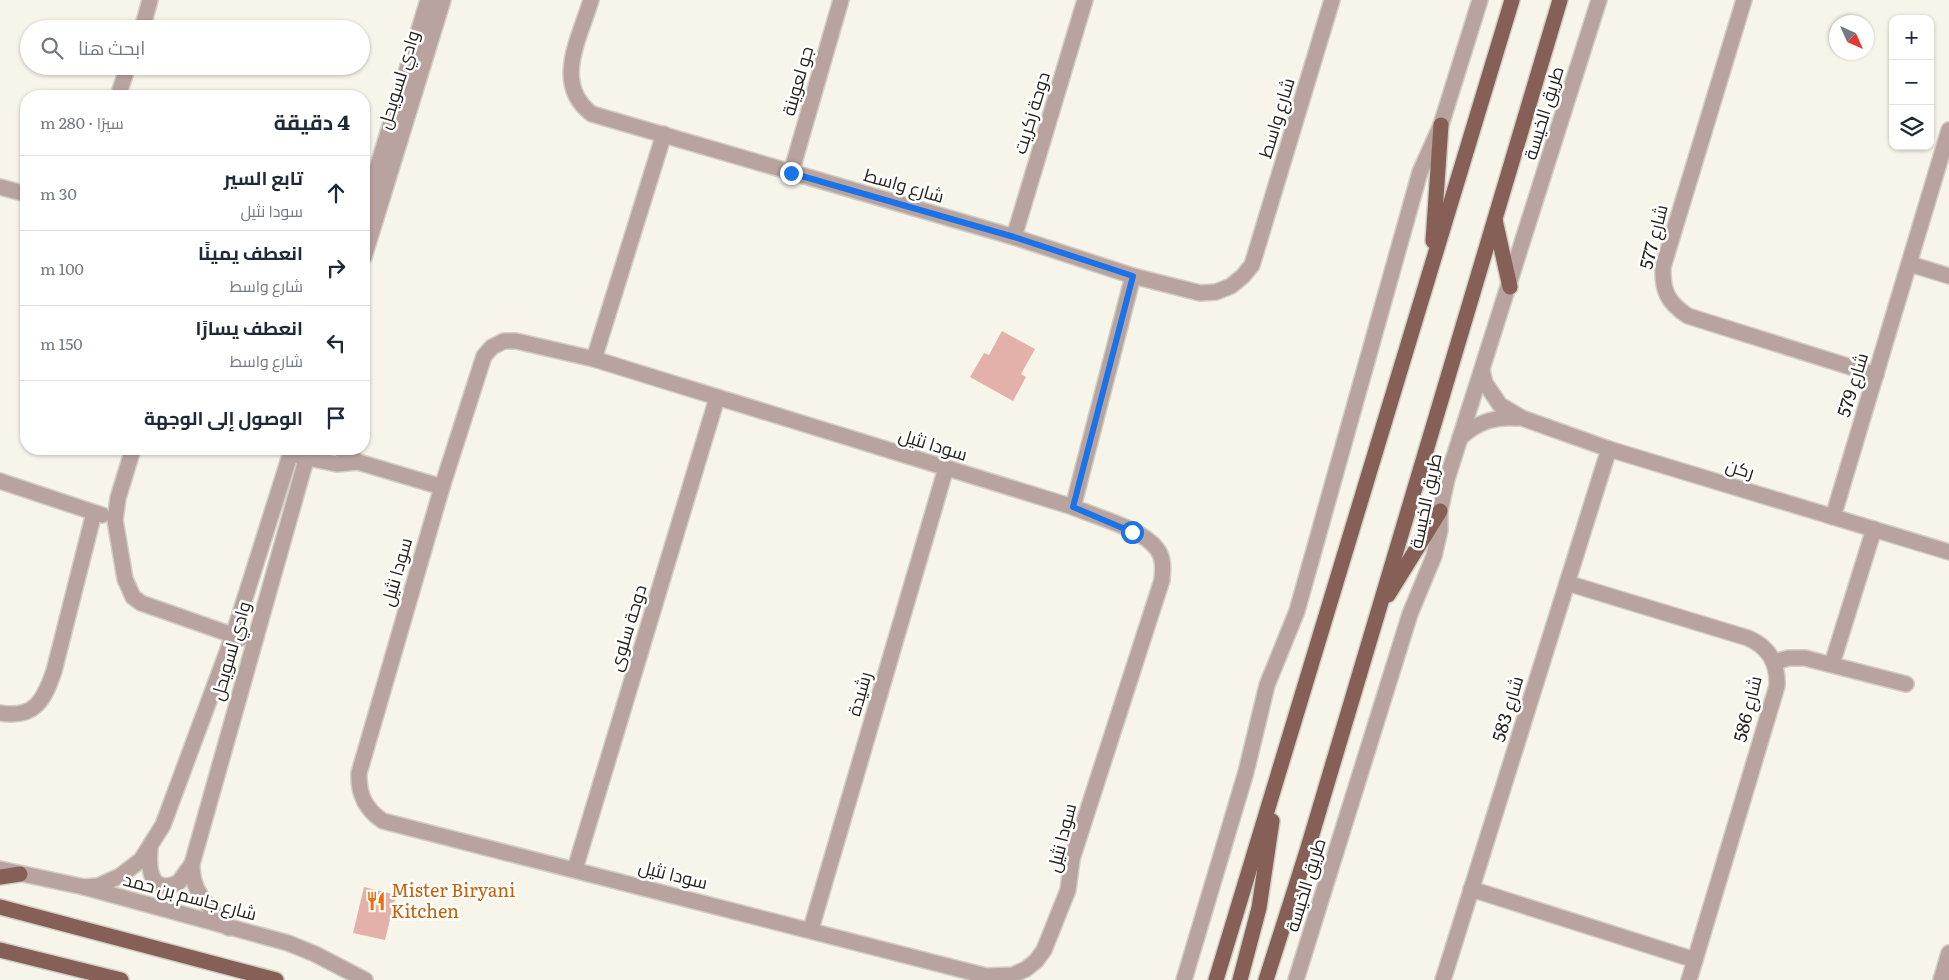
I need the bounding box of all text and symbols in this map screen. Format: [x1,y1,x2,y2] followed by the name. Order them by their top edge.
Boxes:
[1829,15,1874,60] north arrow
[1889,15,1934,150] map controls
[1889,15,1934,60] button: +
[20,20,370,75] search box
[370,27,427,133] street label: وادي لسويحل
[78,33,145,61] text: ابحث هنا
[38,34,66,62] icon: search
[774,43,819,119] street label: جو لعوينة
[1889,60,1934,105] button: −
[1516,62,1570,163] street label: طريق الخيسة
[1005,68,1056,157] street label: دوحة زكريت
[1251,74,1301,161] street label: شارع واسط
[274,105,350,136] text: 4 دقيقة
[1889,105,1934,150] button: layers
[40,110,124,134] text: سيرًا · 280 m
[861,160,948,209] street label: شارع واسط
[780,162,803,185] route end
[224,163,303,191] text: تابع السير
[322,179,350,207] icon: ahead
[40,181,77,205] text: 30 m
[240,198,303,222] text: سودا نثيل
[1631,201,1674,272] street label: شارع 577
[198,238,303,266] text: انعطف يمينًا
[322,254,350,282] icon: right
[40,256,84,280] text: 100 m
[230,273,303,297] text: شارع واسط
[196,313,303,341] text: انعطف يسارًا
[322,329,350,357] icon: left
[40,331,83,355] text: 150 m
[230,348,303,372] text: شارع واسط
[1829,349,1874,420] street label: شارع 579
[144,403,303,431] text: الوصول إلى الوجهة
[322,404,350,432] icon: arrive
[896,420,971,467] street label: سودا نثيل
[1723,450,1758,485] street label: ركن
[1401,451,1448,551] street label: طريق الخيسة
[1121,521,1144,544] route start
[373,534,418,609] street label: سودا نثيل
[601,581,653,674] street label: دوحة سلوى
[203,598,259,704] street label: وادي لسويحل
[839,668,878,719] street label: رشيدة
[1484,672,1529,745] street label: شارع 583
[1725,673,1768,745] street label: شارع 586
[1039,800,1082,875] street label: سودا نثيل
[1278,834,1332,935] street label: طريق الخيسة
[636,852,711,895] street label: سودا نثيل
[121,865,260,926] street label: شارع جاسم بن حمد
[391,876,515,924] place label: Mister Biryani Kitchen
[365,890,387,912] restaurant icon: Mister Biryani Kitchen

